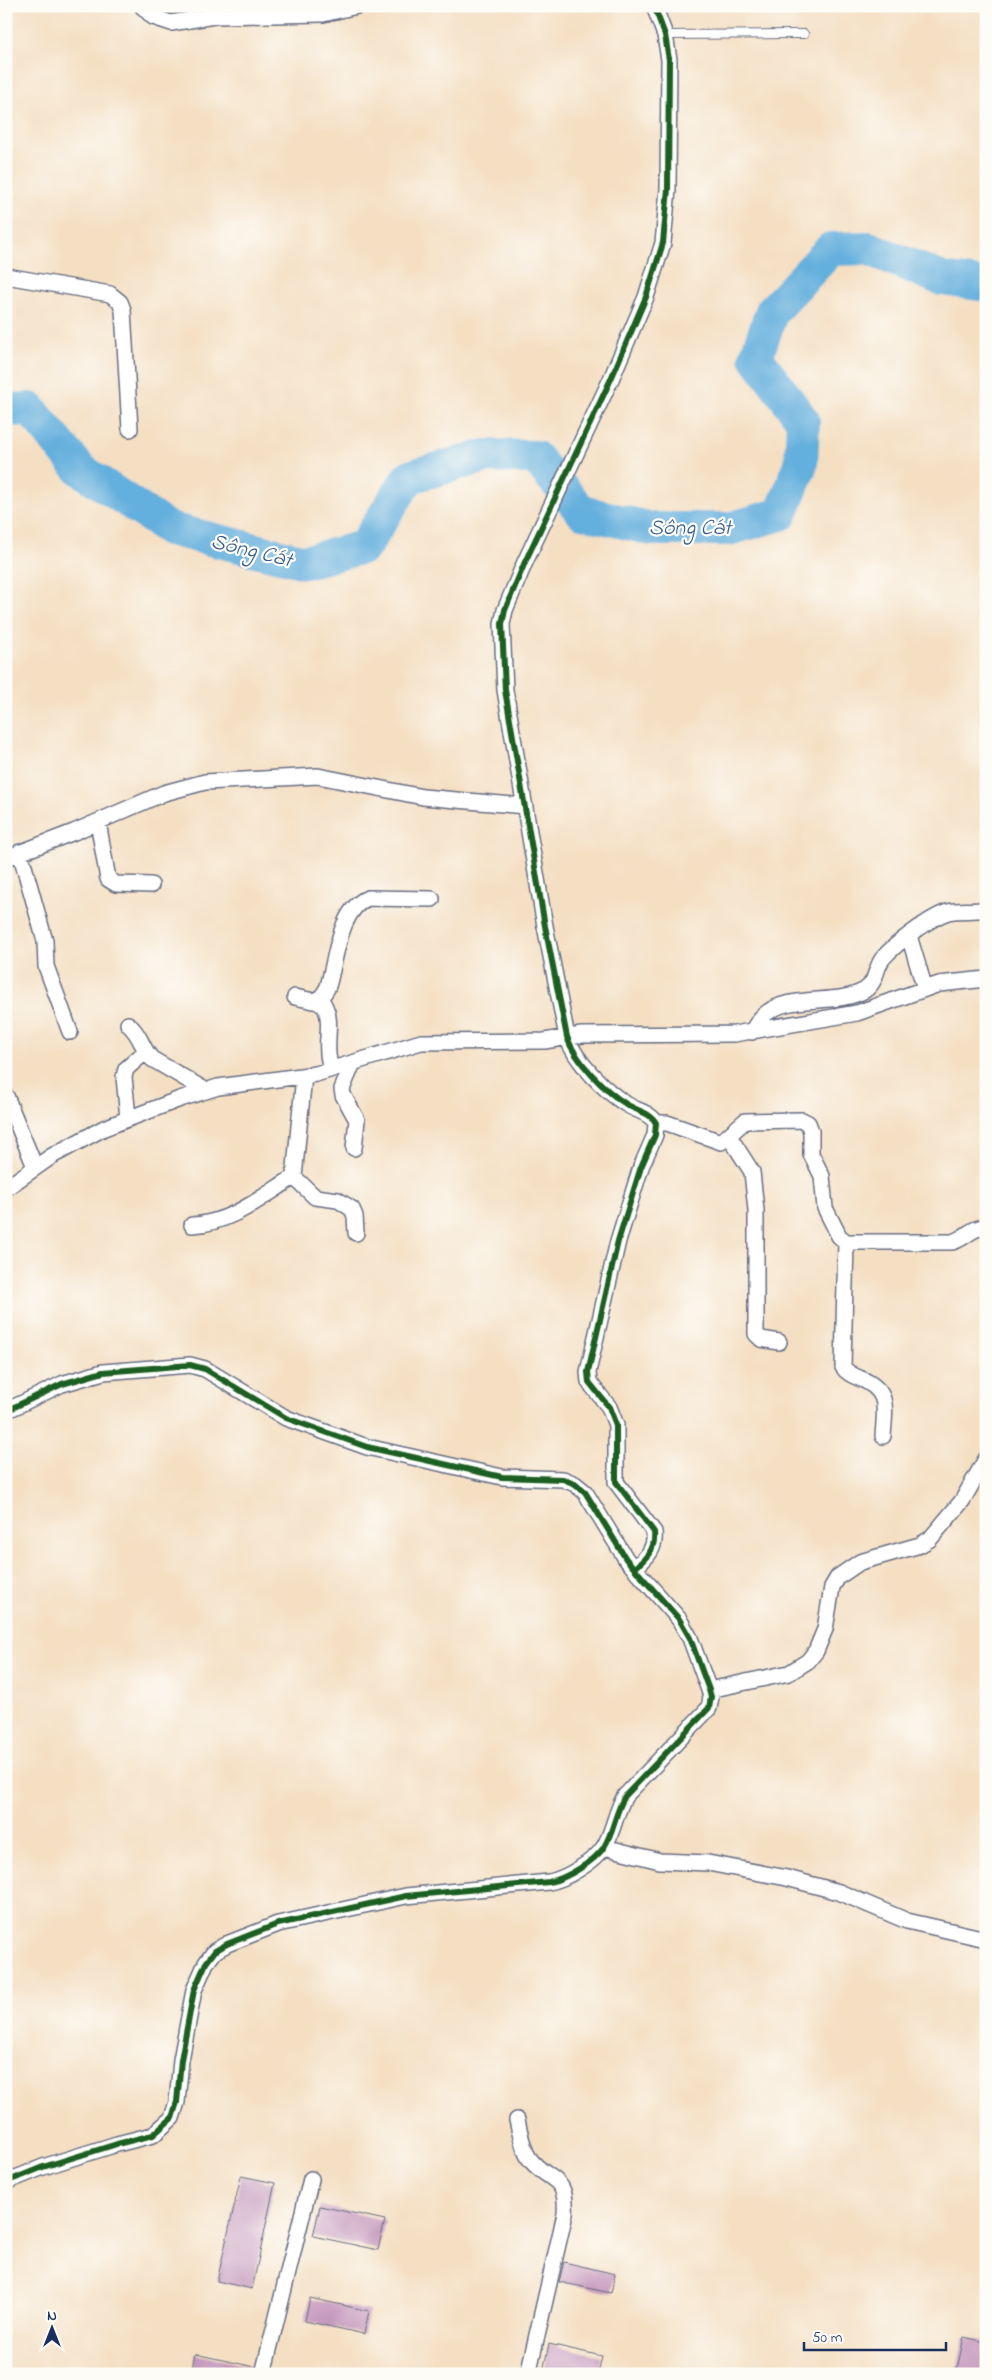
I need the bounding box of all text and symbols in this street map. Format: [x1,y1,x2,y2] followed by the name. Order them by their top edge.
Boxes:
[649,513,734,545] water label: Sông Cát
[207,526,298,578] water label: Sông Cát
[28,2302,78,2352] north arrow
[47,2306,57,2327] text: N
[804,2320,947,2352] scale bar
[812,2327,843,2349] text: 50 m

